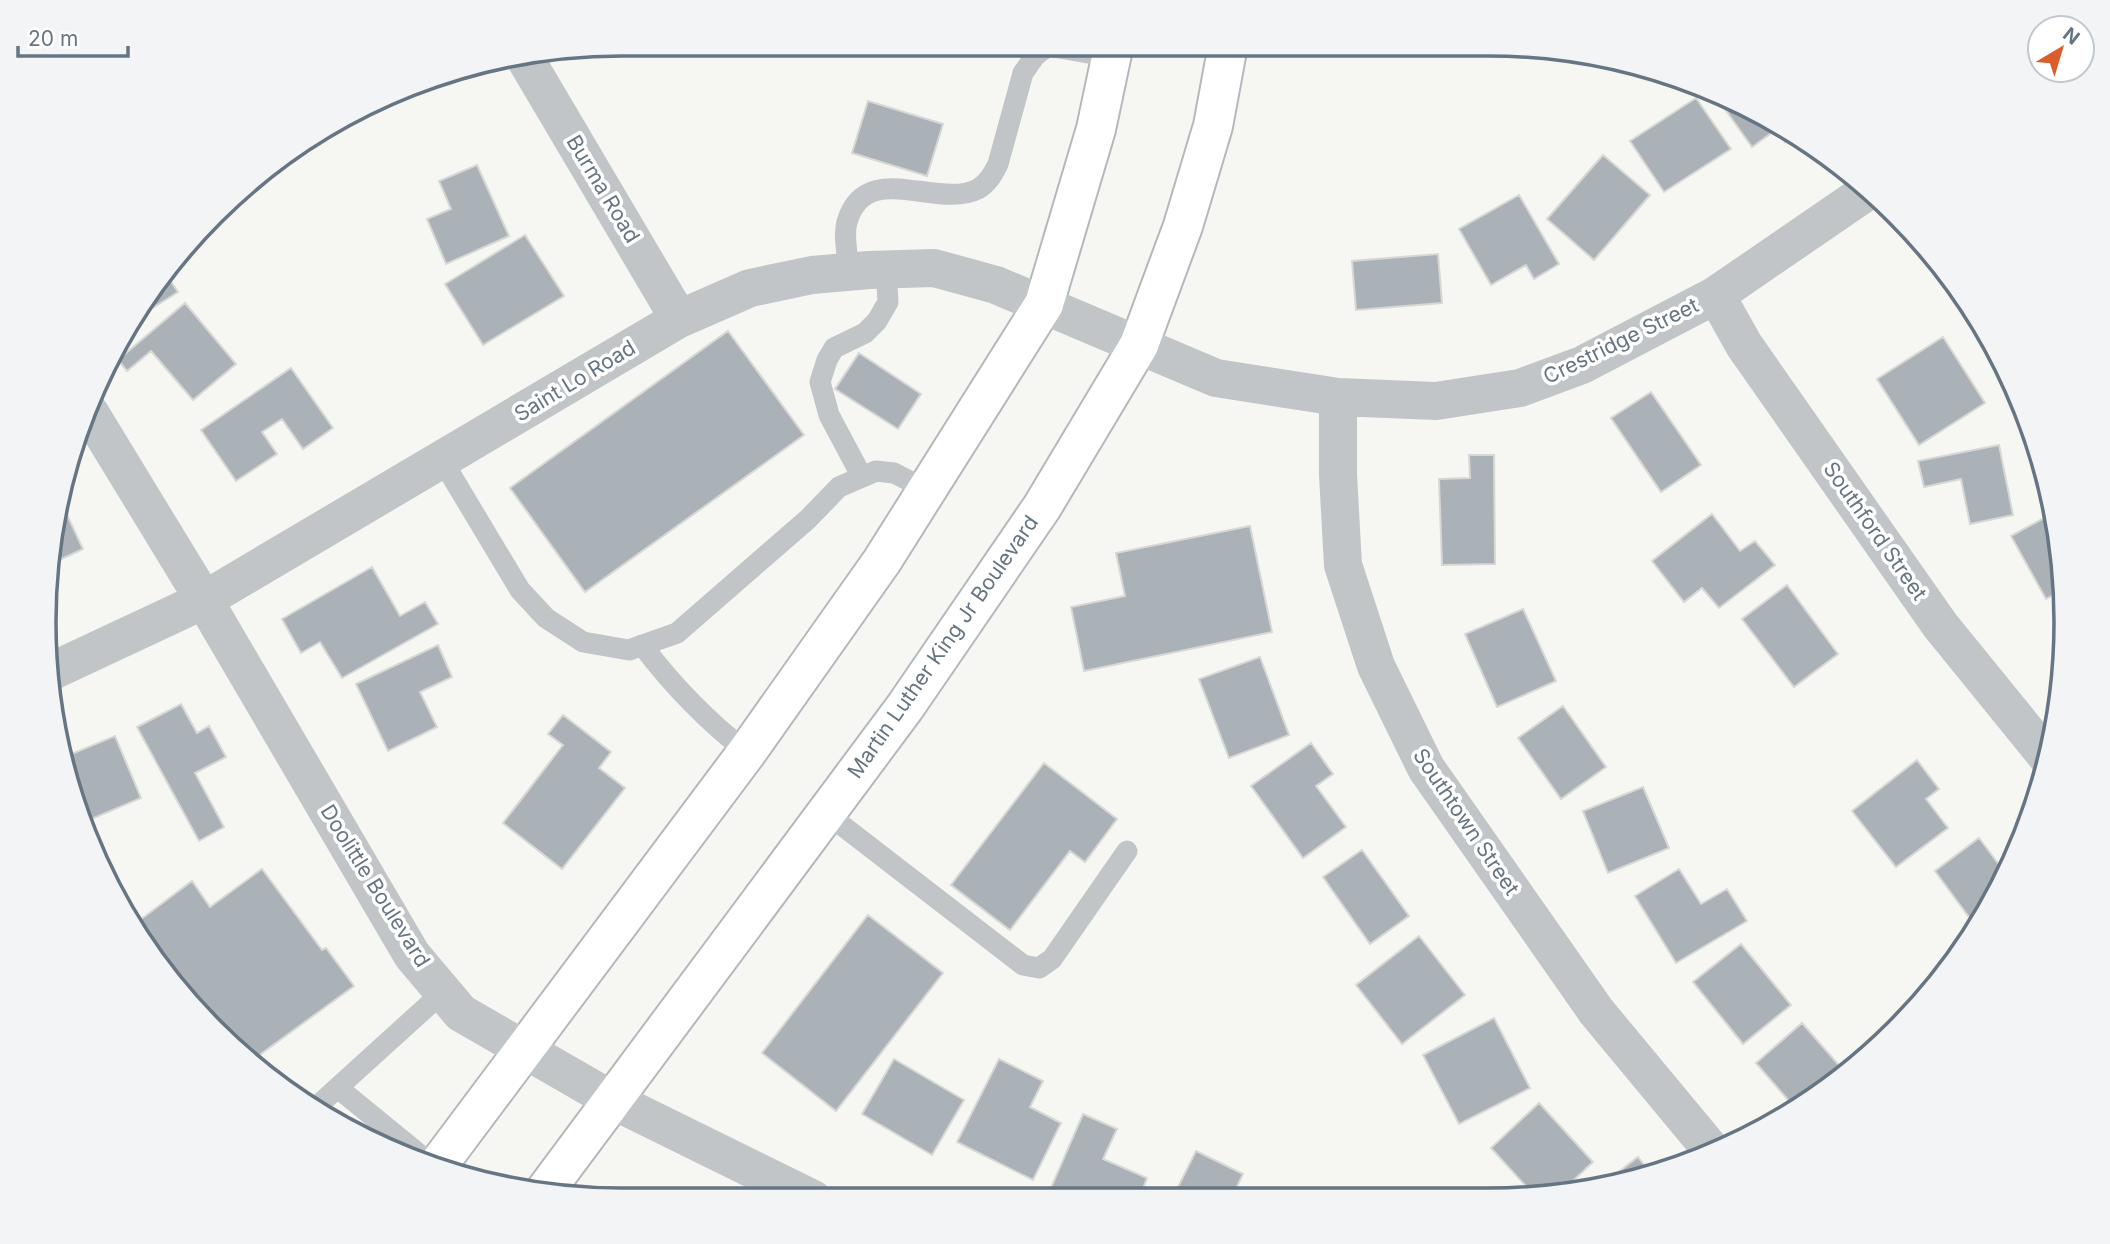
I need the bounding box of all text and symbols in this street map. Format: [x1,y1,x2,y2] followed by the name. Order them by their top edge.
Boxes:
[18,14,128,58] scale bar
[2026,14,2096,84] north arrow
[2058,22,2084,50] text: N
[28,26,78,51] text: 20 m
[562,130,645,247] street label: Burma Road
[1539,292,1703,389] street label: Crestridge Street
[510,335,640,426] street label: Saint Lo Road
[1818,457,1932,605] street label: Southford Street
[842,511,1043,783] street label: Martin Luther King Jr Boulevard
[1408,744,1525,900] street label: Southtown Street
[315,800,435,971] street label: Doolittle Boulevard

